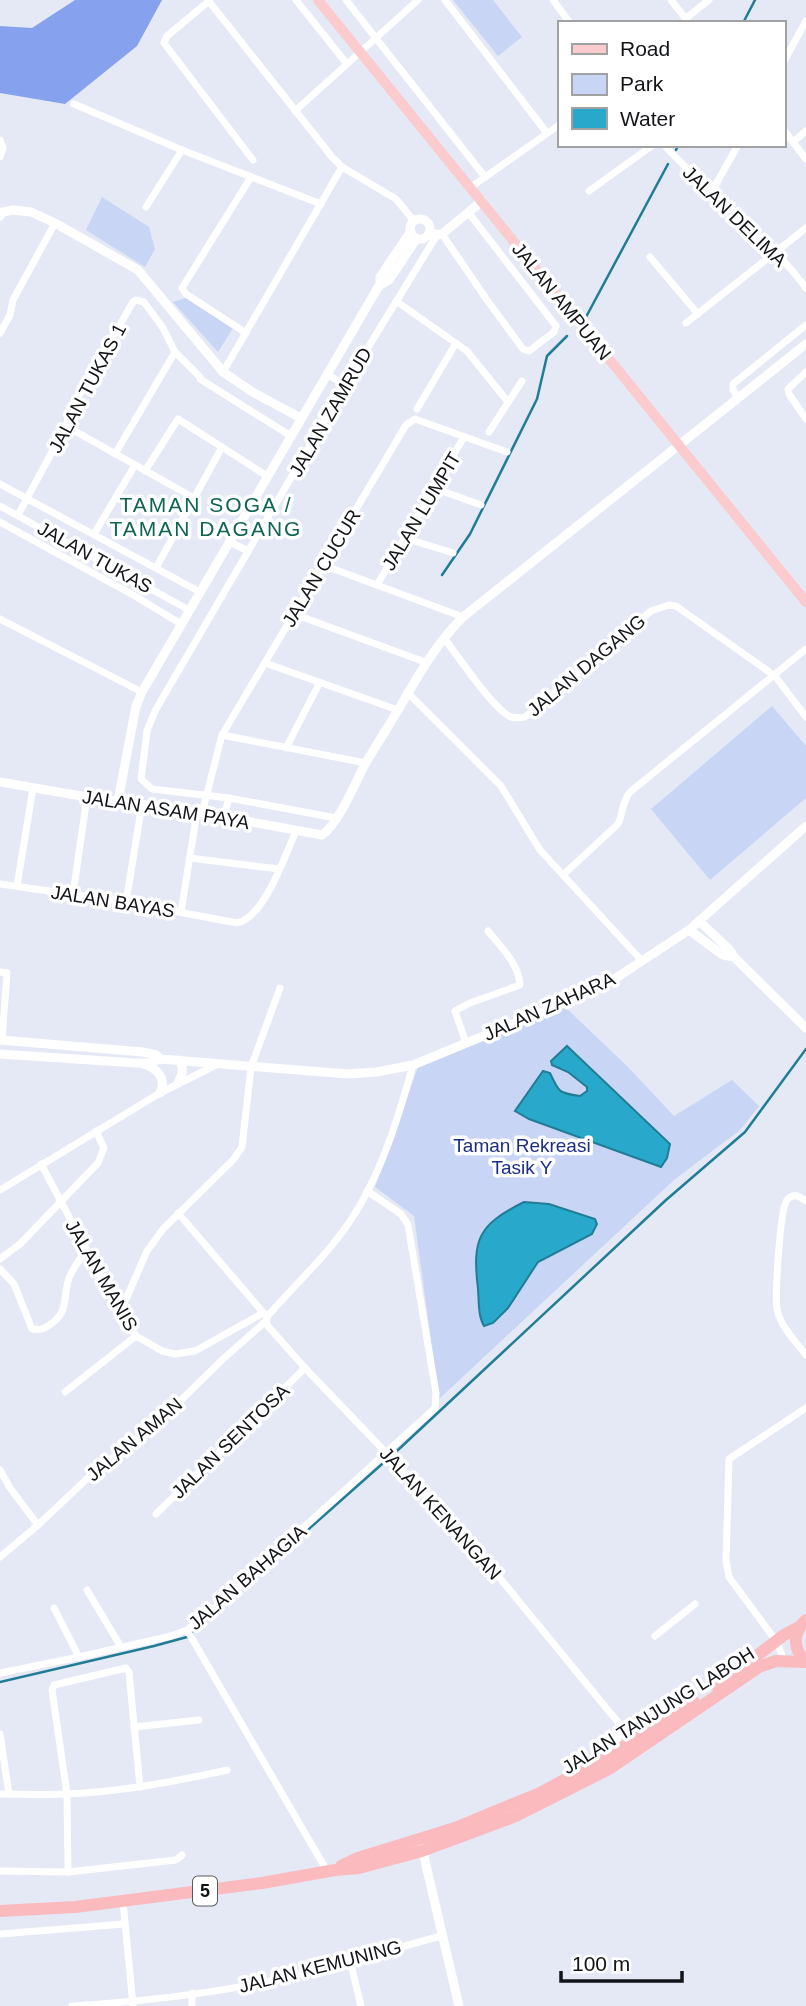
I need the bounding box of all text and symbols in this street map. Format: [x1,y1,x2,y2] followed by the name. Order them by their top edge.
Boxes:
[558,21,785,147] legend
[620,37,670,60] text: Road
[620,72,664,95] text: Park
[620,107,675,130] text: Water
[679,162,791,271] street label: JALAN DELIMA
[508,238,615,364] street label: JALAN AMPUAN
[45,320,130,456] street label: JALAN TUKAS 1
[285,344,376,481] street label: JALAN ZAMRUD
[378,448,465,574] street label: JALAN LUMPIT
[110,493,302,540] district label: TAMAN SOGA / TAMAN DAGANG
[278,506,365,631] street label: JALAN CUCUR
[34,517,156,598] street label: JALAN TUKAS
[523,610,649,721] street label: JALAN DAGANG
[81,786,251,833] street label: JALAN ASAM PAYA
[50,881,176,922] street label: JALAN BAYAS
[480,968,618,1045] street label: JALAN ZAHARA
[453,1135,591,1178] park label: Taman Rekreasi Tasik Y
[61,1216,142,1334] street label: JALAN MANIS
[167,1380,294,1503] street label: JALAN SENTOSA
[82,1393,186,1485] street label: JALAN AMAN
[376,1443,506,1584] street label: JALAN KENANGAN
[184,1520,311,1634] street label: JALAN BAHAGIA
[559,1643,758,1778] street label: JALAN TANJUNG LABOH
[193,1877,217,1906] road number: 5
[237,1936,404,1997] street label: JALAN KEMUNING
[561,1940,682,1984] scale bar
[572,1952,630,1975] text: 100 m

